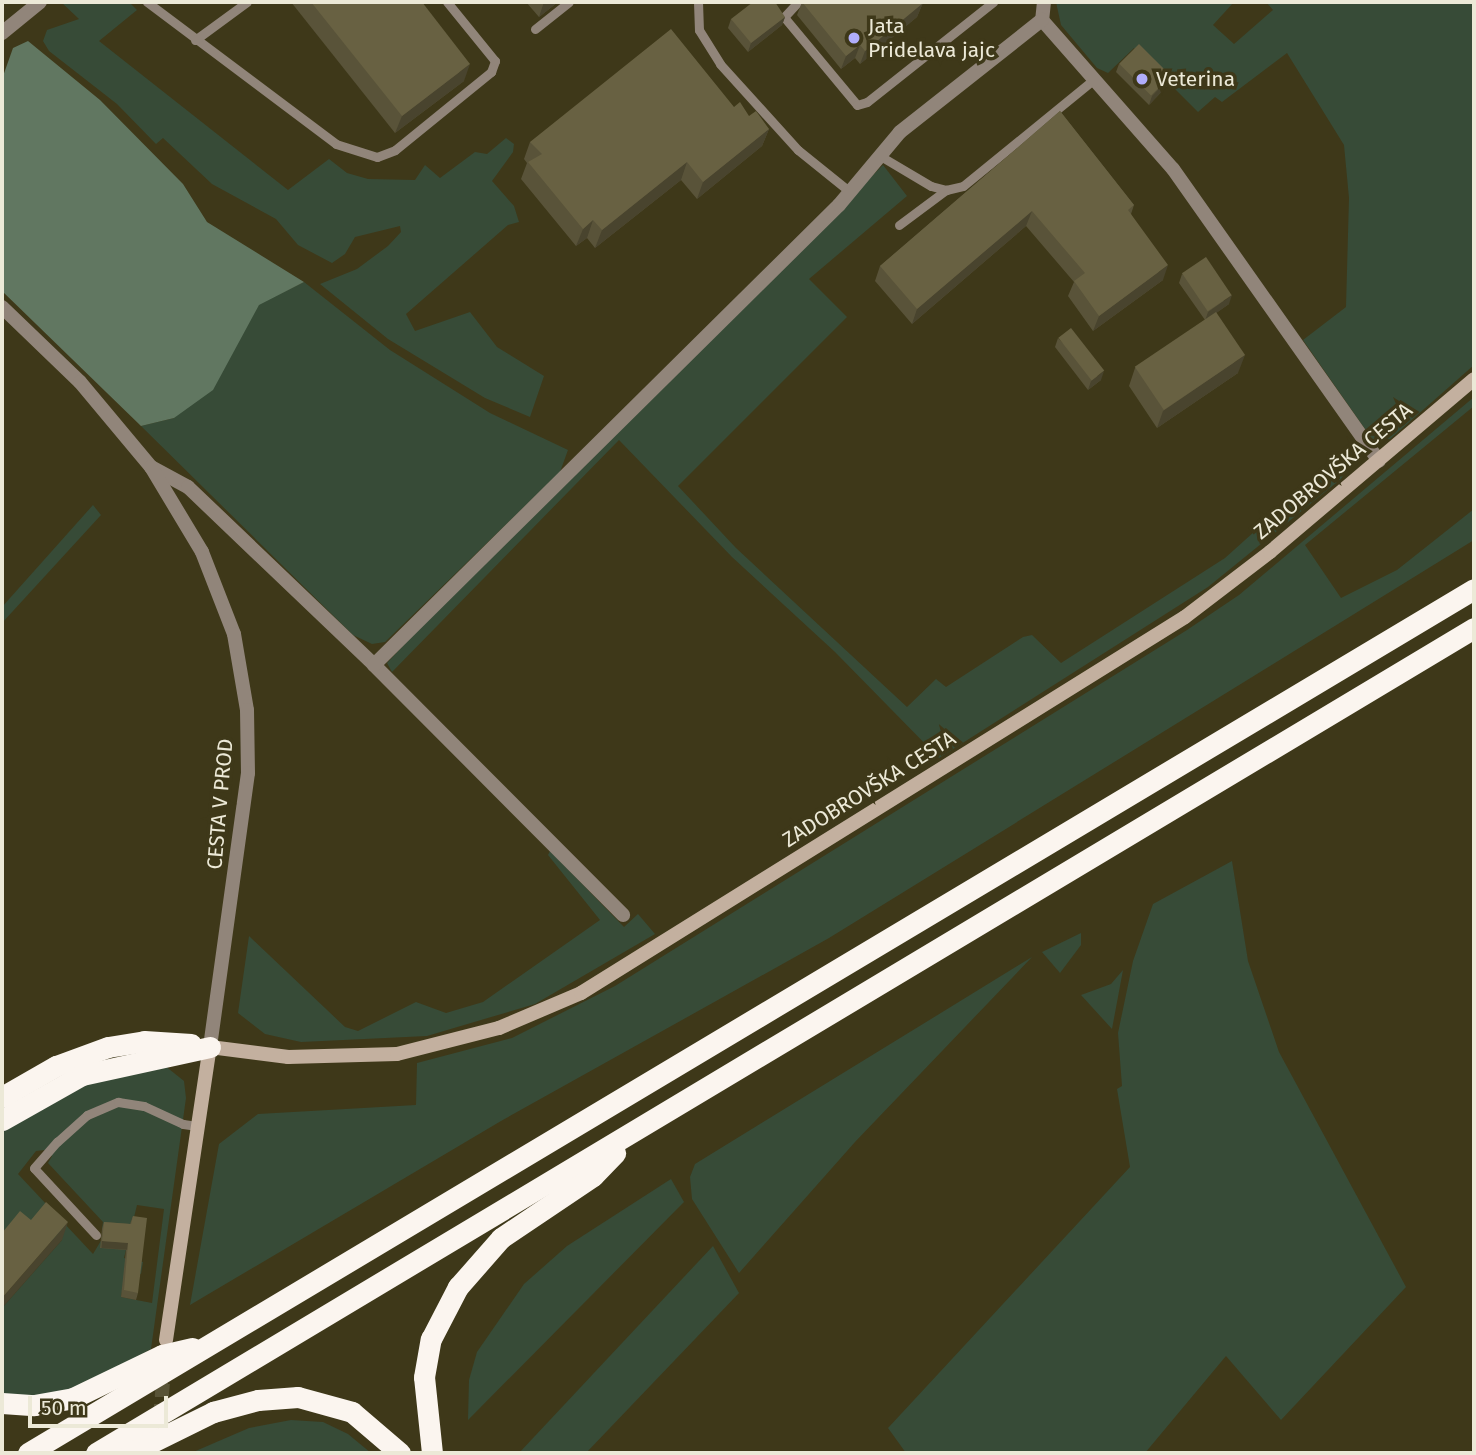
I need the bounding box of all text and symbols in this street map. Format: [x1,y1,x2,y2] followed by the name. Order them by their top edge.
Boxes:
[868,13,995,63] place label: Jata Pridelava jajc
[846,30,862,46] marker: Jata Pridelava jajc
[1156,66,1235,92] place label: Veterina
[1134,71,1150,87] marker: Veterina
[1249,397,1417,545] street label: ZADOBROVŠKA CESTA
[778,726,960,852] street label: ZADOBROVŠKA CESTA
[202,738,238,870] street label: CESTA V PROD
[32,1382,172,1426] scale bar
[41,1395,87,1421] text: 50 m

